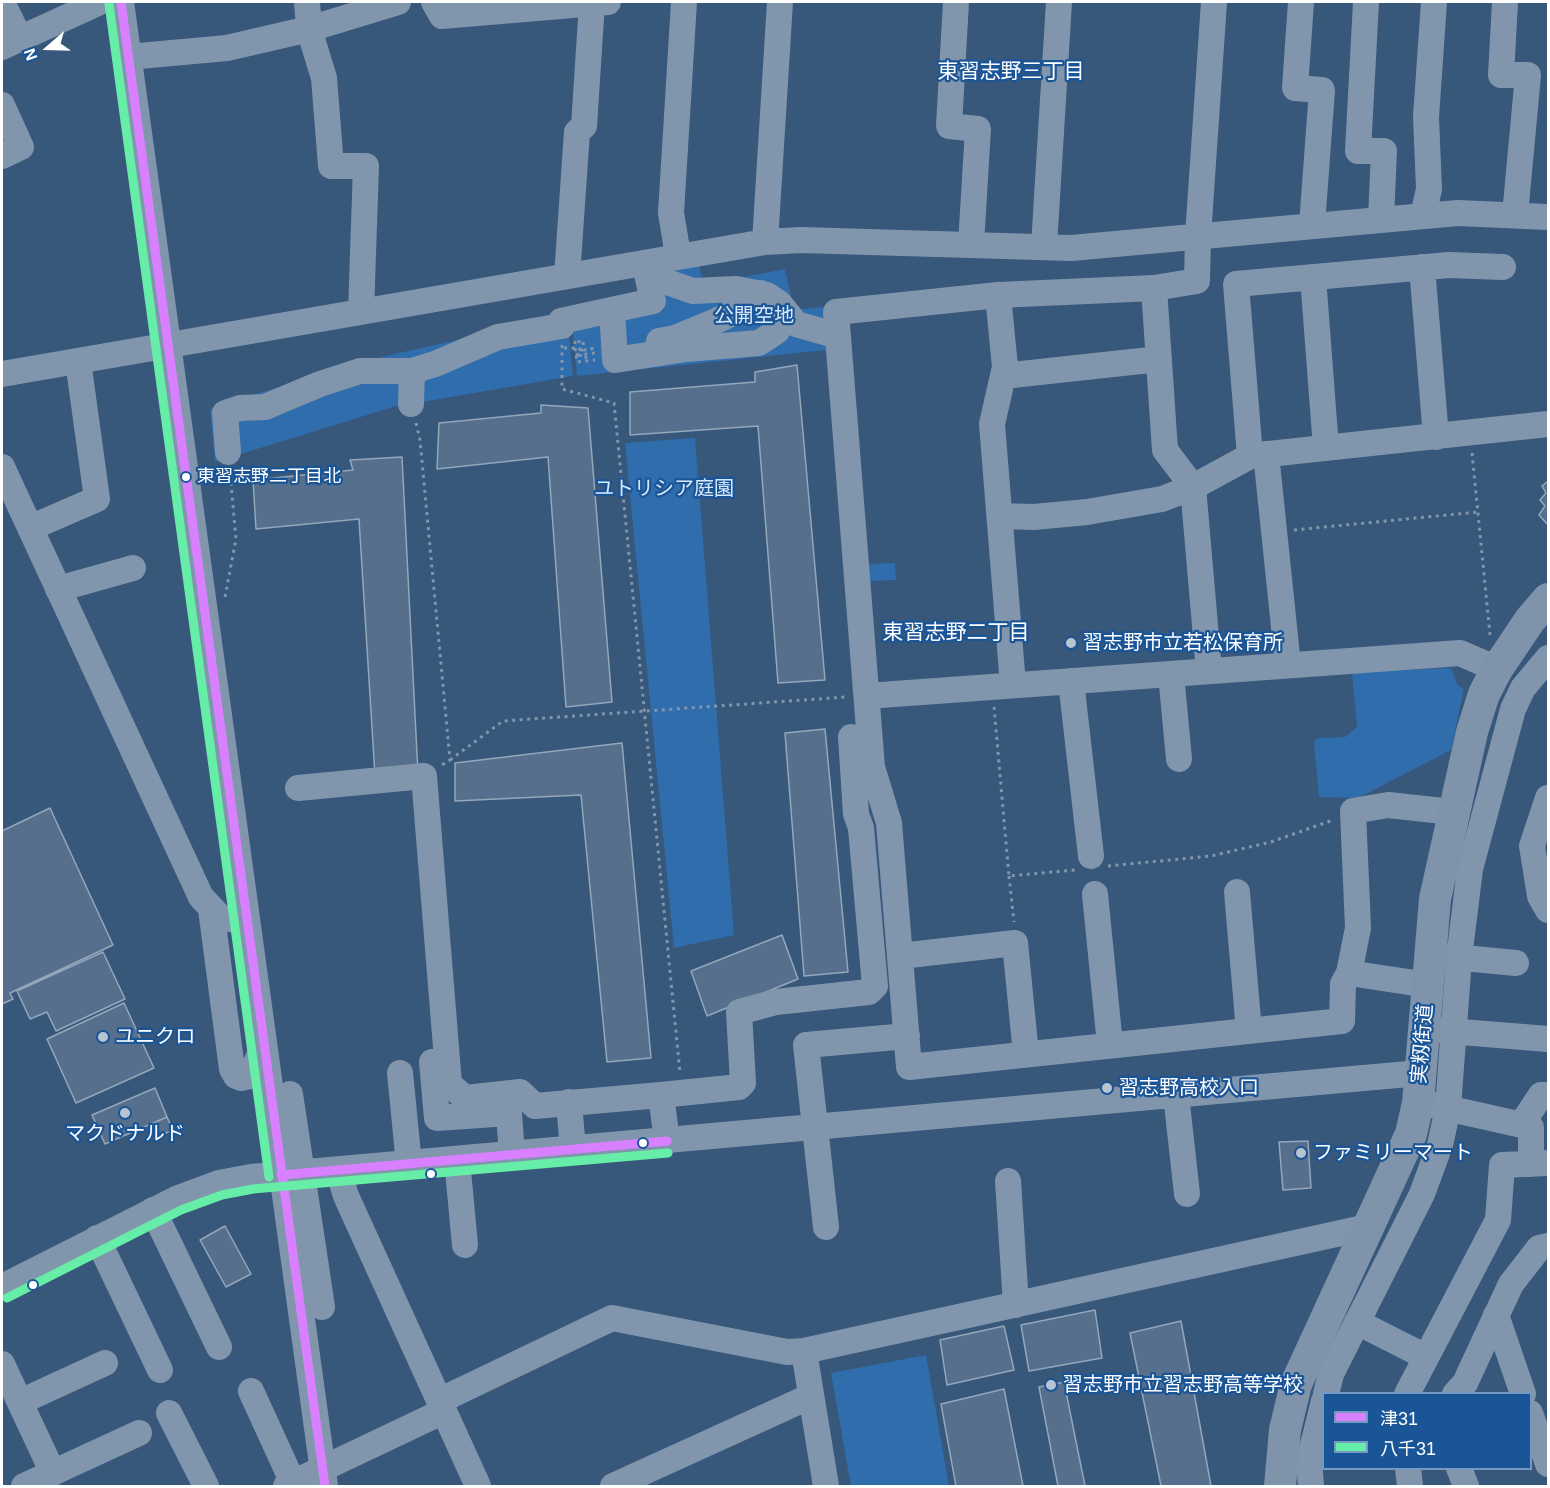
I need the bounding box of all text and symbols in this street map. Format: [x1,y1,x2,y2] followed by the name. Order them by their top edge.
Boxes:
[18,18,78,78] north arrow
[21,46,41,63] text: N
[938,59,1084,85] district label: 東習志野三丁目
[714,304,794,328] park label: 公開空地
[197,466,341,488] place label: 東習志野二丁目北
[180,471,192,483] marker: 東習志野二丁目北
[594,477,734,501] park label: ユトリシア庭園
[883,620,1029,646] district label: 東習志野二丁目
[1083,631,1283,655] place label: 習志野市立若松保育所
[1064,636,1078,650] marker: 習志野市立若松保育所
[1408,1003,1438,1085] street label: 実籾街道
[115,1025,195,1049] place label: ユニクロ
[96,1030,110,1044] marker: ユニクロ
[1119,1076,1259,1100] place label: 習志野高校入口
[1100,1081,1114,1095] marker: 習志野高校入口
[118,1106,132,1120] marker: マクドナルド
[65,1122,185,1146] place label: マクドナルド
[637,1137,649,1149] unlabelled marker
[1313,1141,1473,1165] place label: ファミリーマート
[1294,1146,1308,1160] marker: ファミリーマート
[425,1168,437,1180] unlabelled marker
[27,1279,39,1291] unlabelled marker
[1063,1373,1303,1397] place label: 習志野市立習志野高等学校
[1044,1378,1058,1392] marker: 習志野市立習志野高等学校
[1322,1392,1532,1470] legend
[1380,1409,1418,1429] text: 津31
[1380,1439,1436,1459] text: 八千31

